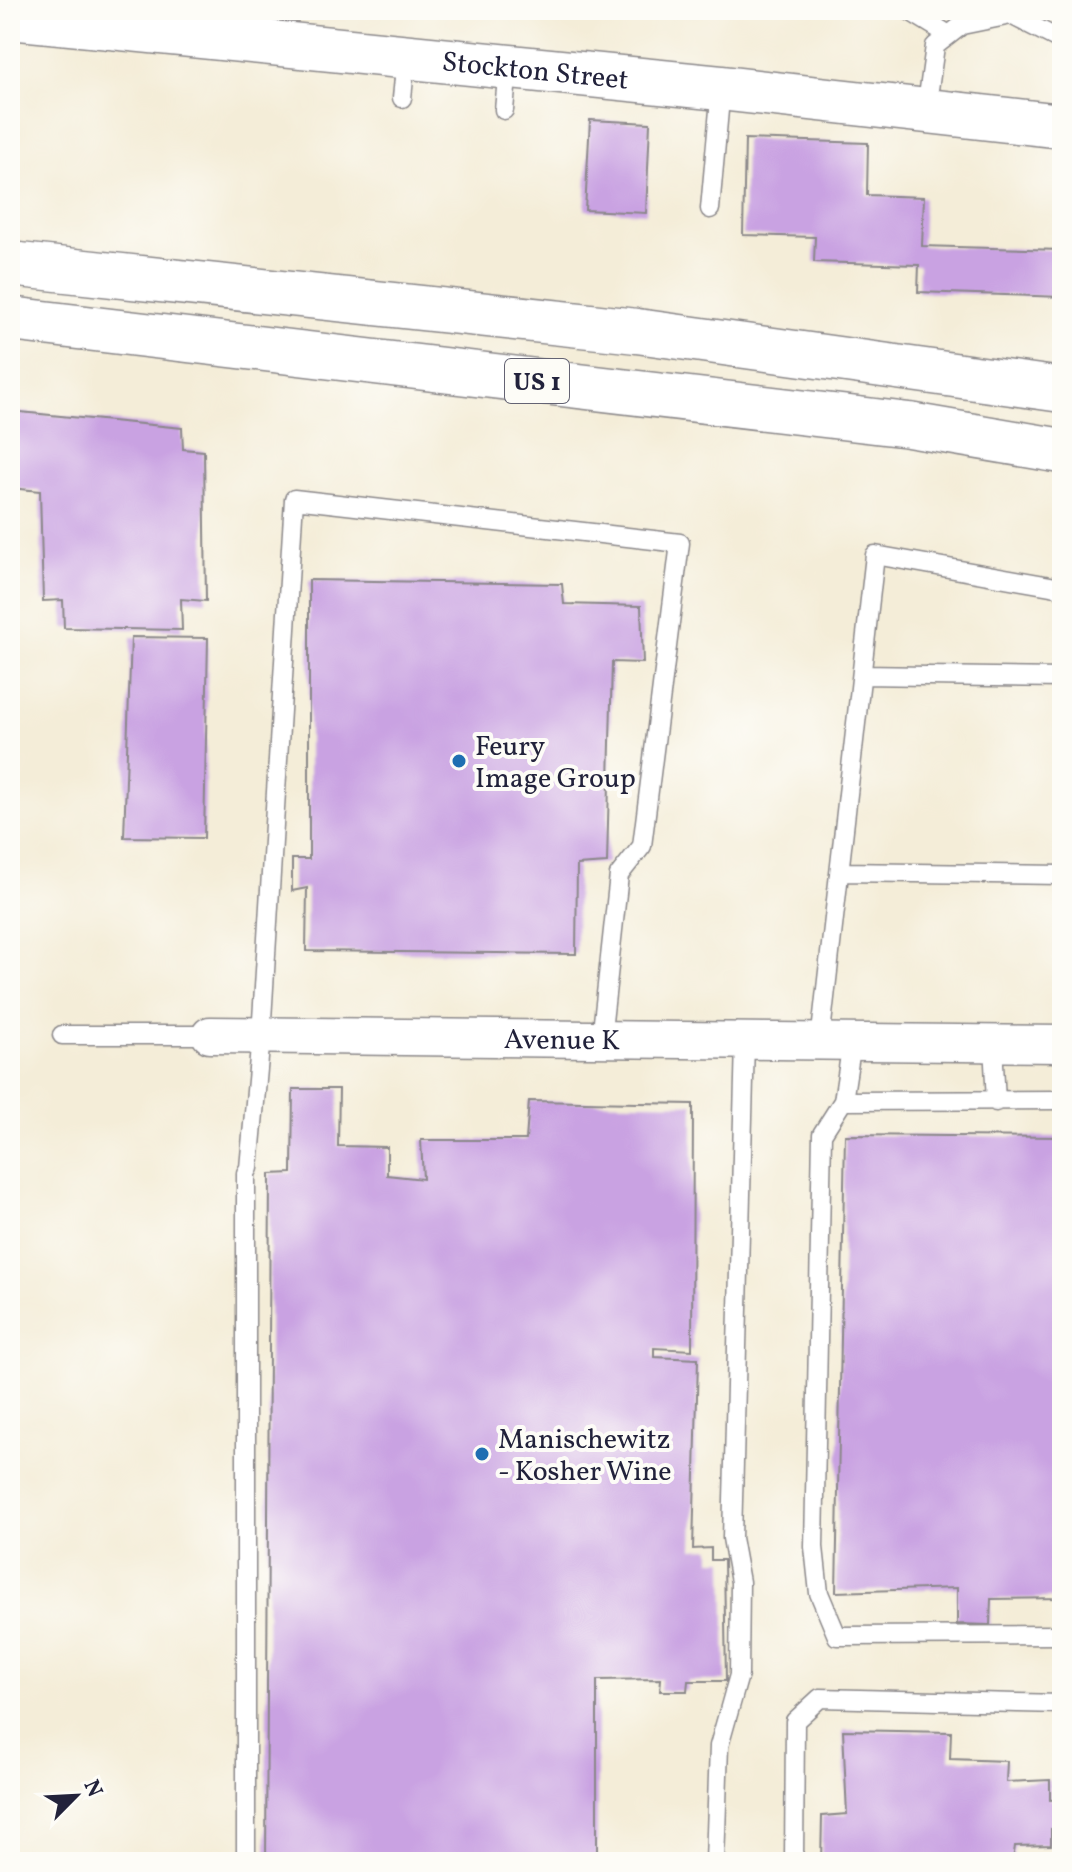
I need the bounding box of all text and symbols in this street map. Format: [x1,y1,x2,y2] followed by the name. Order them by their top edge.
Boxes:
[440,43,630,101] street label: Stockton Street
[505,359,569,403] road number: US 1
[475,728,636,799] place label: Feury Image Group
[450,752,468,770] marker: Feury Image Group
[504,1021,620,1061] street label: Avenue K
[498,1421,672,1492] place label: Manischewitz - Kosher Wine
[473,1445,491,1463] marker: Manischewitz - Kosher Wine
[36,1756,116,1836] north arrow
[75,1775,109,1803] text: N

